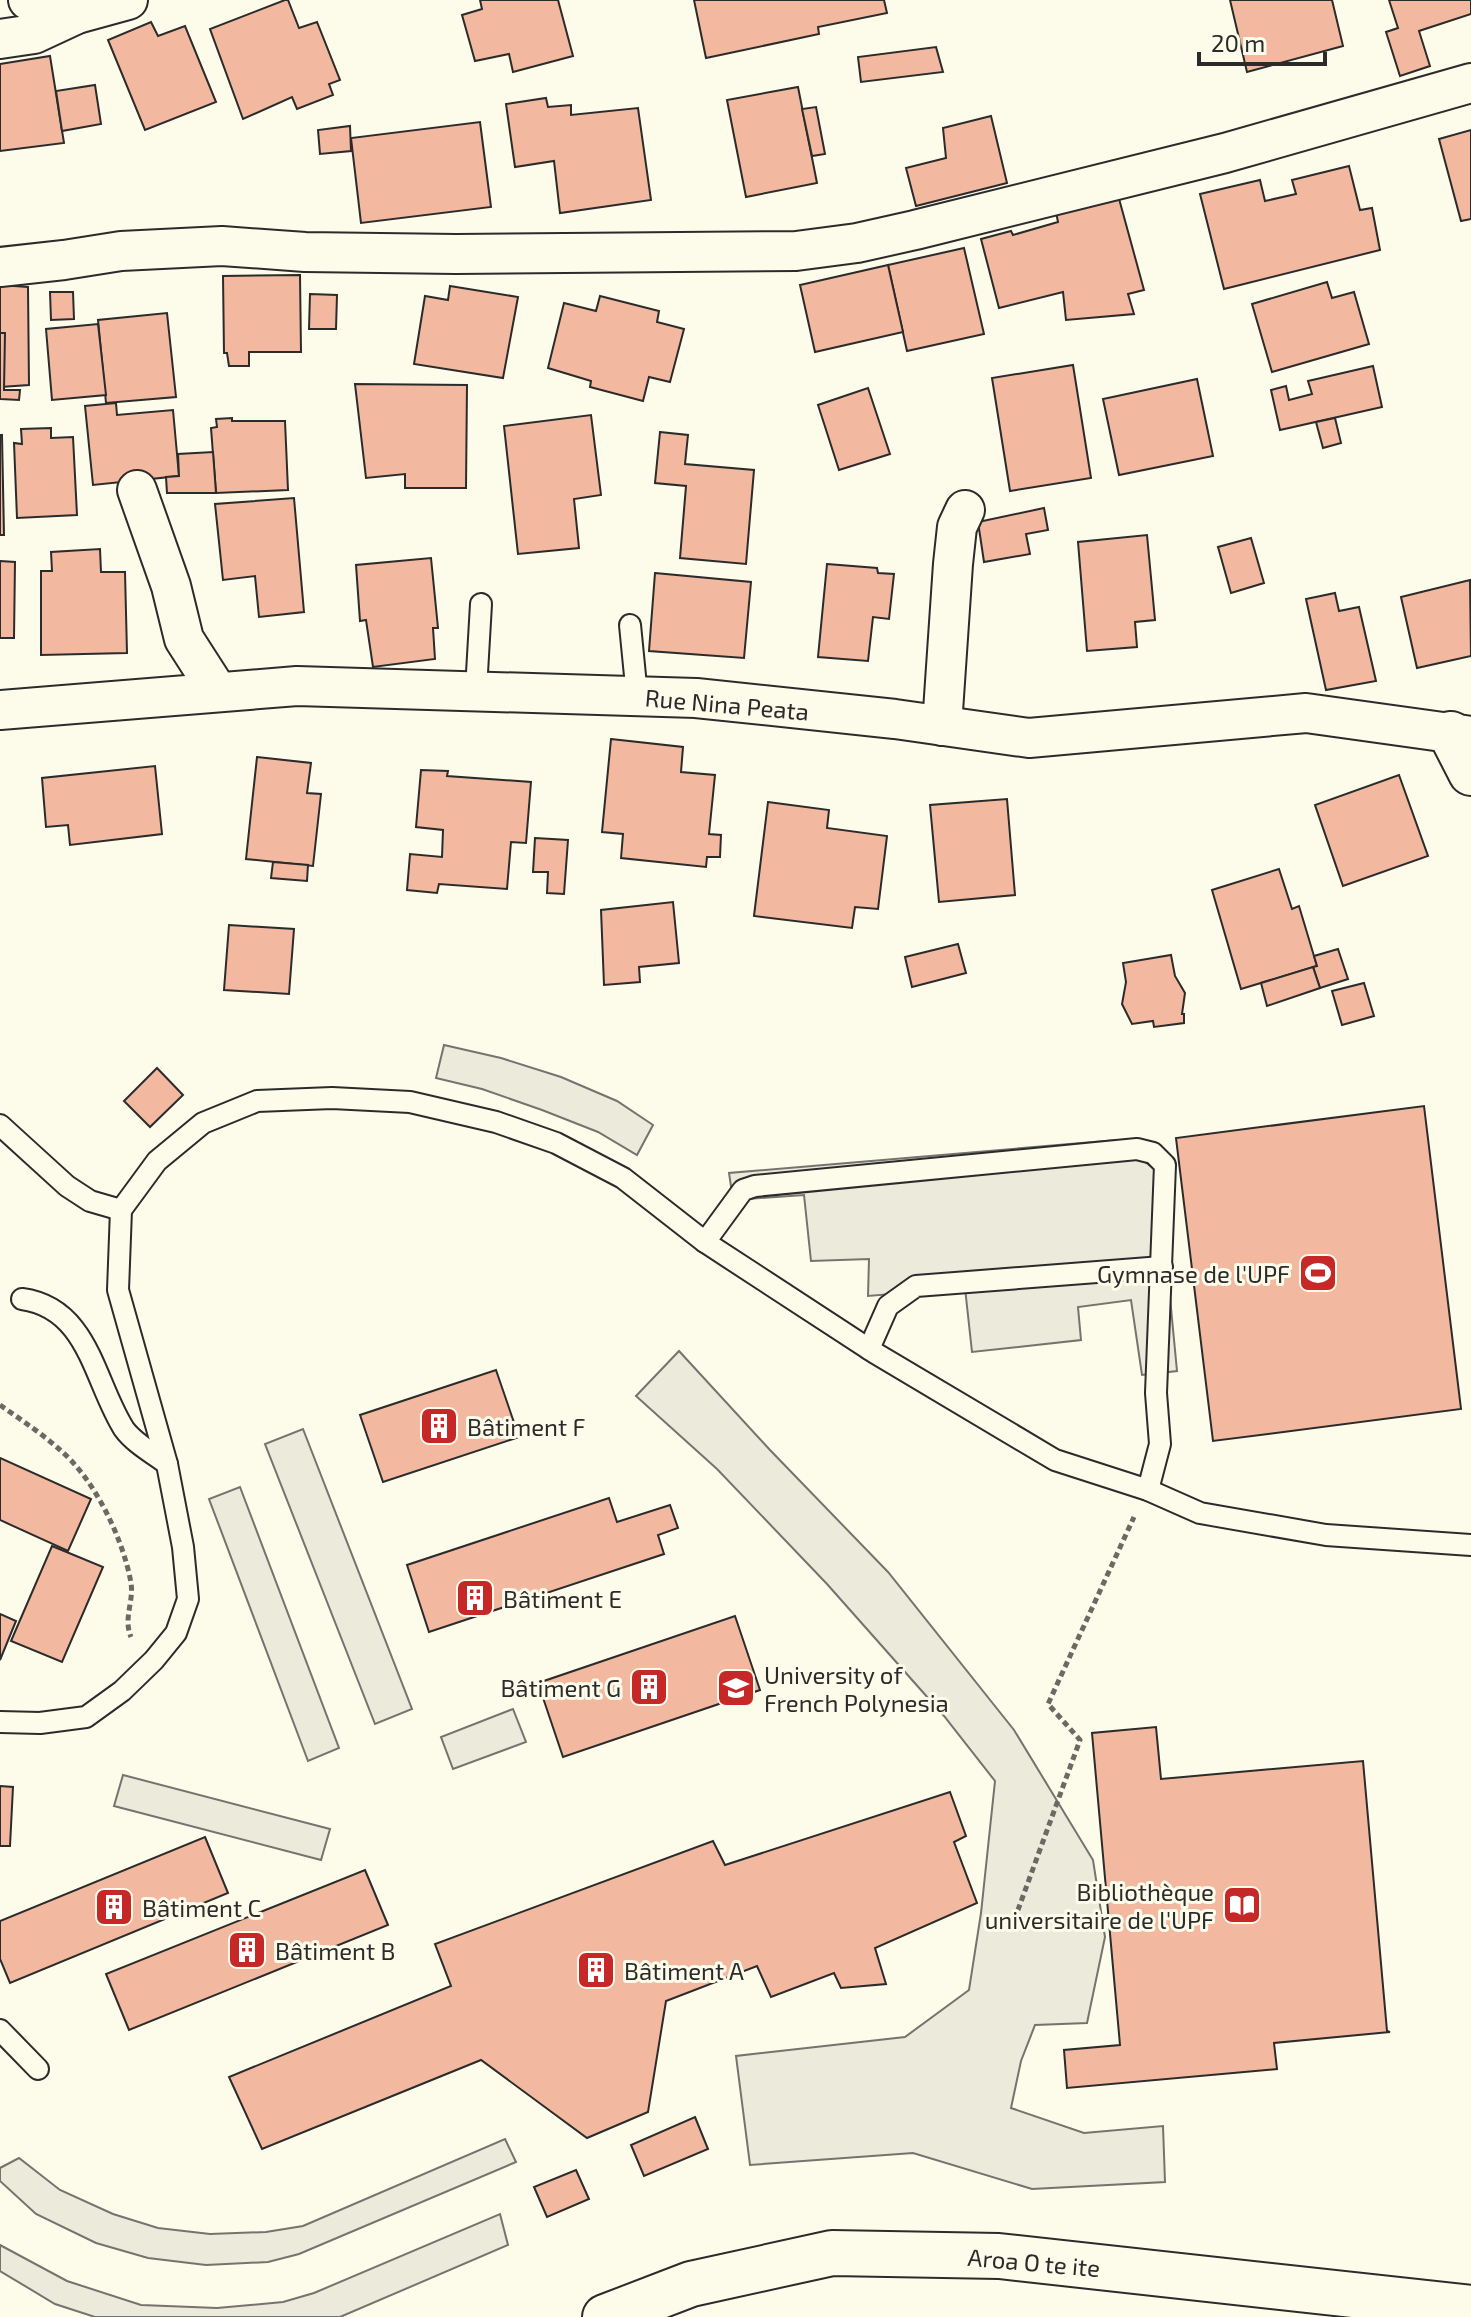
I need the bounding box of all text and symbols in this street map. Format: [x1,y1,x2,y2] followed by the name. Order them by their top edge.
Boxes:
[1199,16,1325,66] scale bar
[1211,28,1265,57] text: 20 m
[644,682,810,726] street label: Rue Nina Peata
[1297,1252,1339,1294] sports icon: Gymnase de l'UPF
[1097,1259,1290,1288] place label: Gymnase de l'UPF
[418,1405,460,1447] building icon: Bâtiment F
[467,1412,586,1441] place label: Bâtiment F
[454,1577,496,1619] building icon: Bâtiment E
[503,1584,622,1613] place label: Bâtiment E
[764,1660,949,1717] place label: University of French Polynesia
[628,1666,670,1708] building icon: Bâtiment G
[715,1667,757,1709] school or university icon: University of French Polynesia
[500,1673,621,1702] place label: Bâtiment G
[985,1877,1214,1934] place label: Bibliothèque universitaire de l'UPF
[1221,1884,1263,1926] library icon: Bibliothèque universitaire de l'UPF
[93,1886,135,1928] building icon: Bâtiment C
[142,1893,261,1922] place label: Bâtiment C
[226,1929,268,1971] building icon: Bâtiment B
[275,1936,395,1965] place label: Bâtiment B
[575,1949,617,1991] building icon: Bâtiment A
[624,1956,744,1985] place label: Bâtiment A
[967,2242,1101,2282] street label: Aroa O te ite

